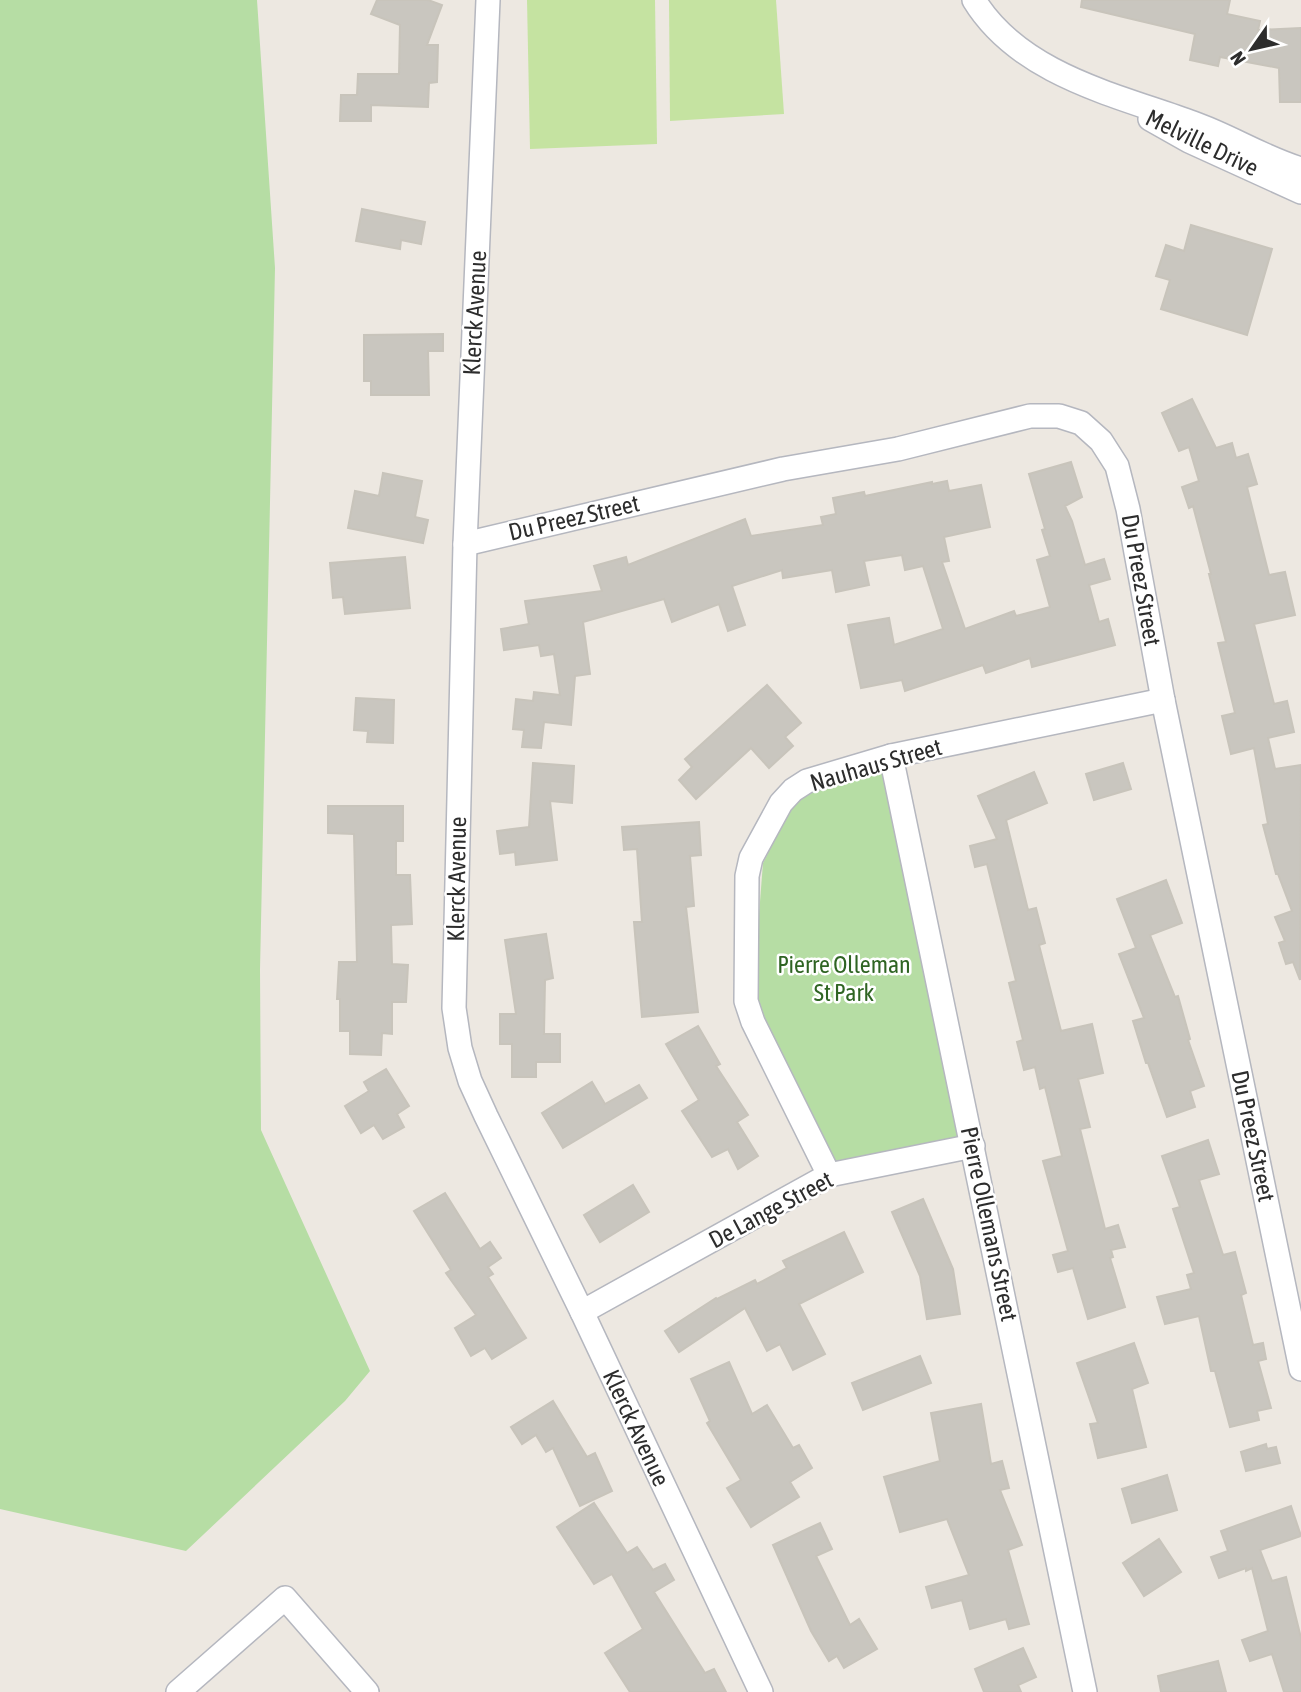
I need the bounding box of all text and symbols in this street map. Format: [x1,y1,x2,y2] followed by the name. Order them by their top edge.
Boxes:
[1217,14,1287,84] north arrow
[1226,48,1250,69] text: N
[1142,104,1263,181] street label: Melville Drive
[458,250,491,376] street label: Klerck Avenue
[506,489,642,546] street label: Du Preez Street
[1117,512,1166,648] street label: Du Preez Street
[807,733,945,796] street label: Nauhaus Street
[442,816,471,942] street label: Klerck Avenue
[777,951,911,1006] park label: Pierre Olleman St Park
[1226,1068,1281,1204] street label: Du Preez Street
[956,1124,1023,1324] street label: Pierre Ollemans Street
[704,1166,837,1253] street label: De Lange Street
[598,1365,675,1490] street label: Klerck Avenue

